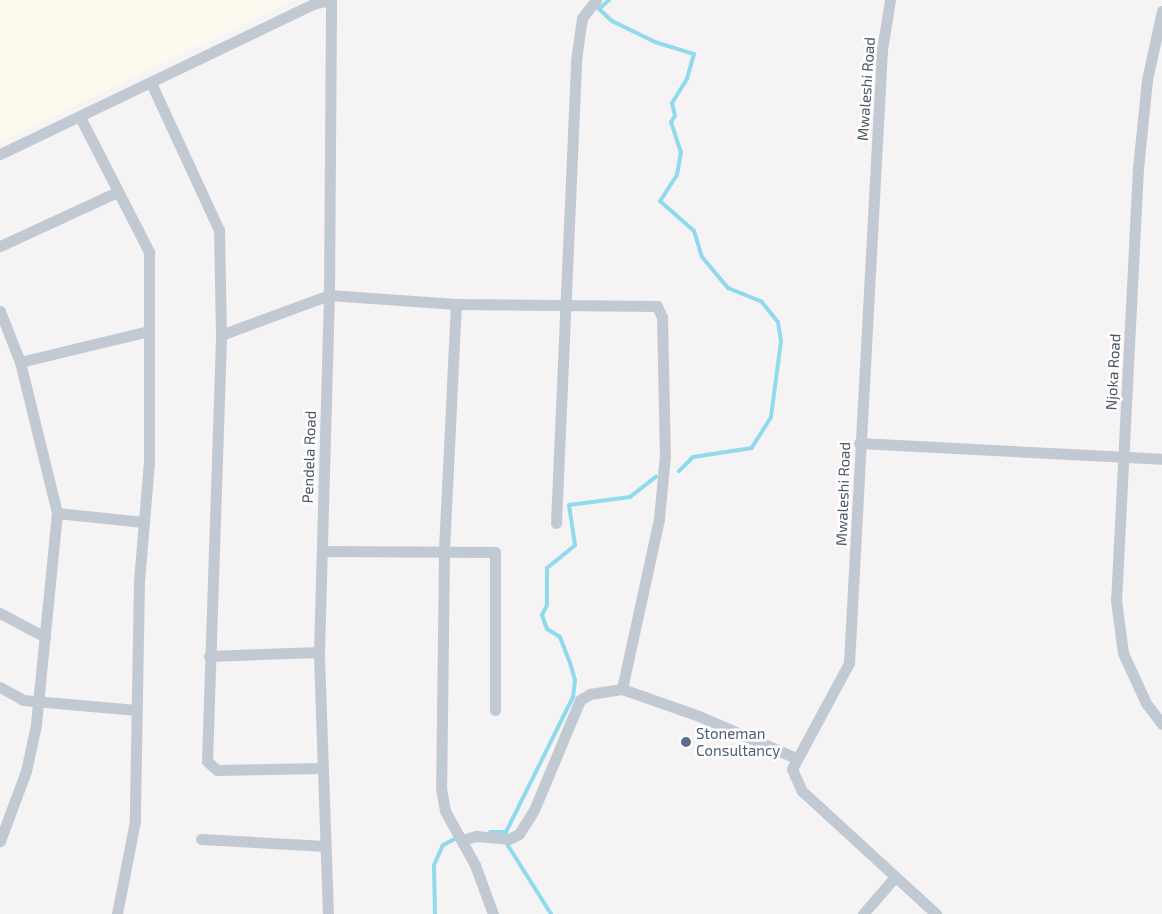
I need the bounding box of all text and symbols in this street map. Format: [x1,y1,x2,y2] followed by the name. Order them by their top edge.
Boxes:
[853,36,879,142] street label: Mwaleshi Road
[1102,333,1124,411] street label: Njoka Road
[298,410,320,504] street label: Pendela Road
[832,442,854,546] street label: Mwaleshi Road
[696,724,780,759] place label: Stoneman Consultancy
[680,736,692,748] marker: Stoneman Consultancy

